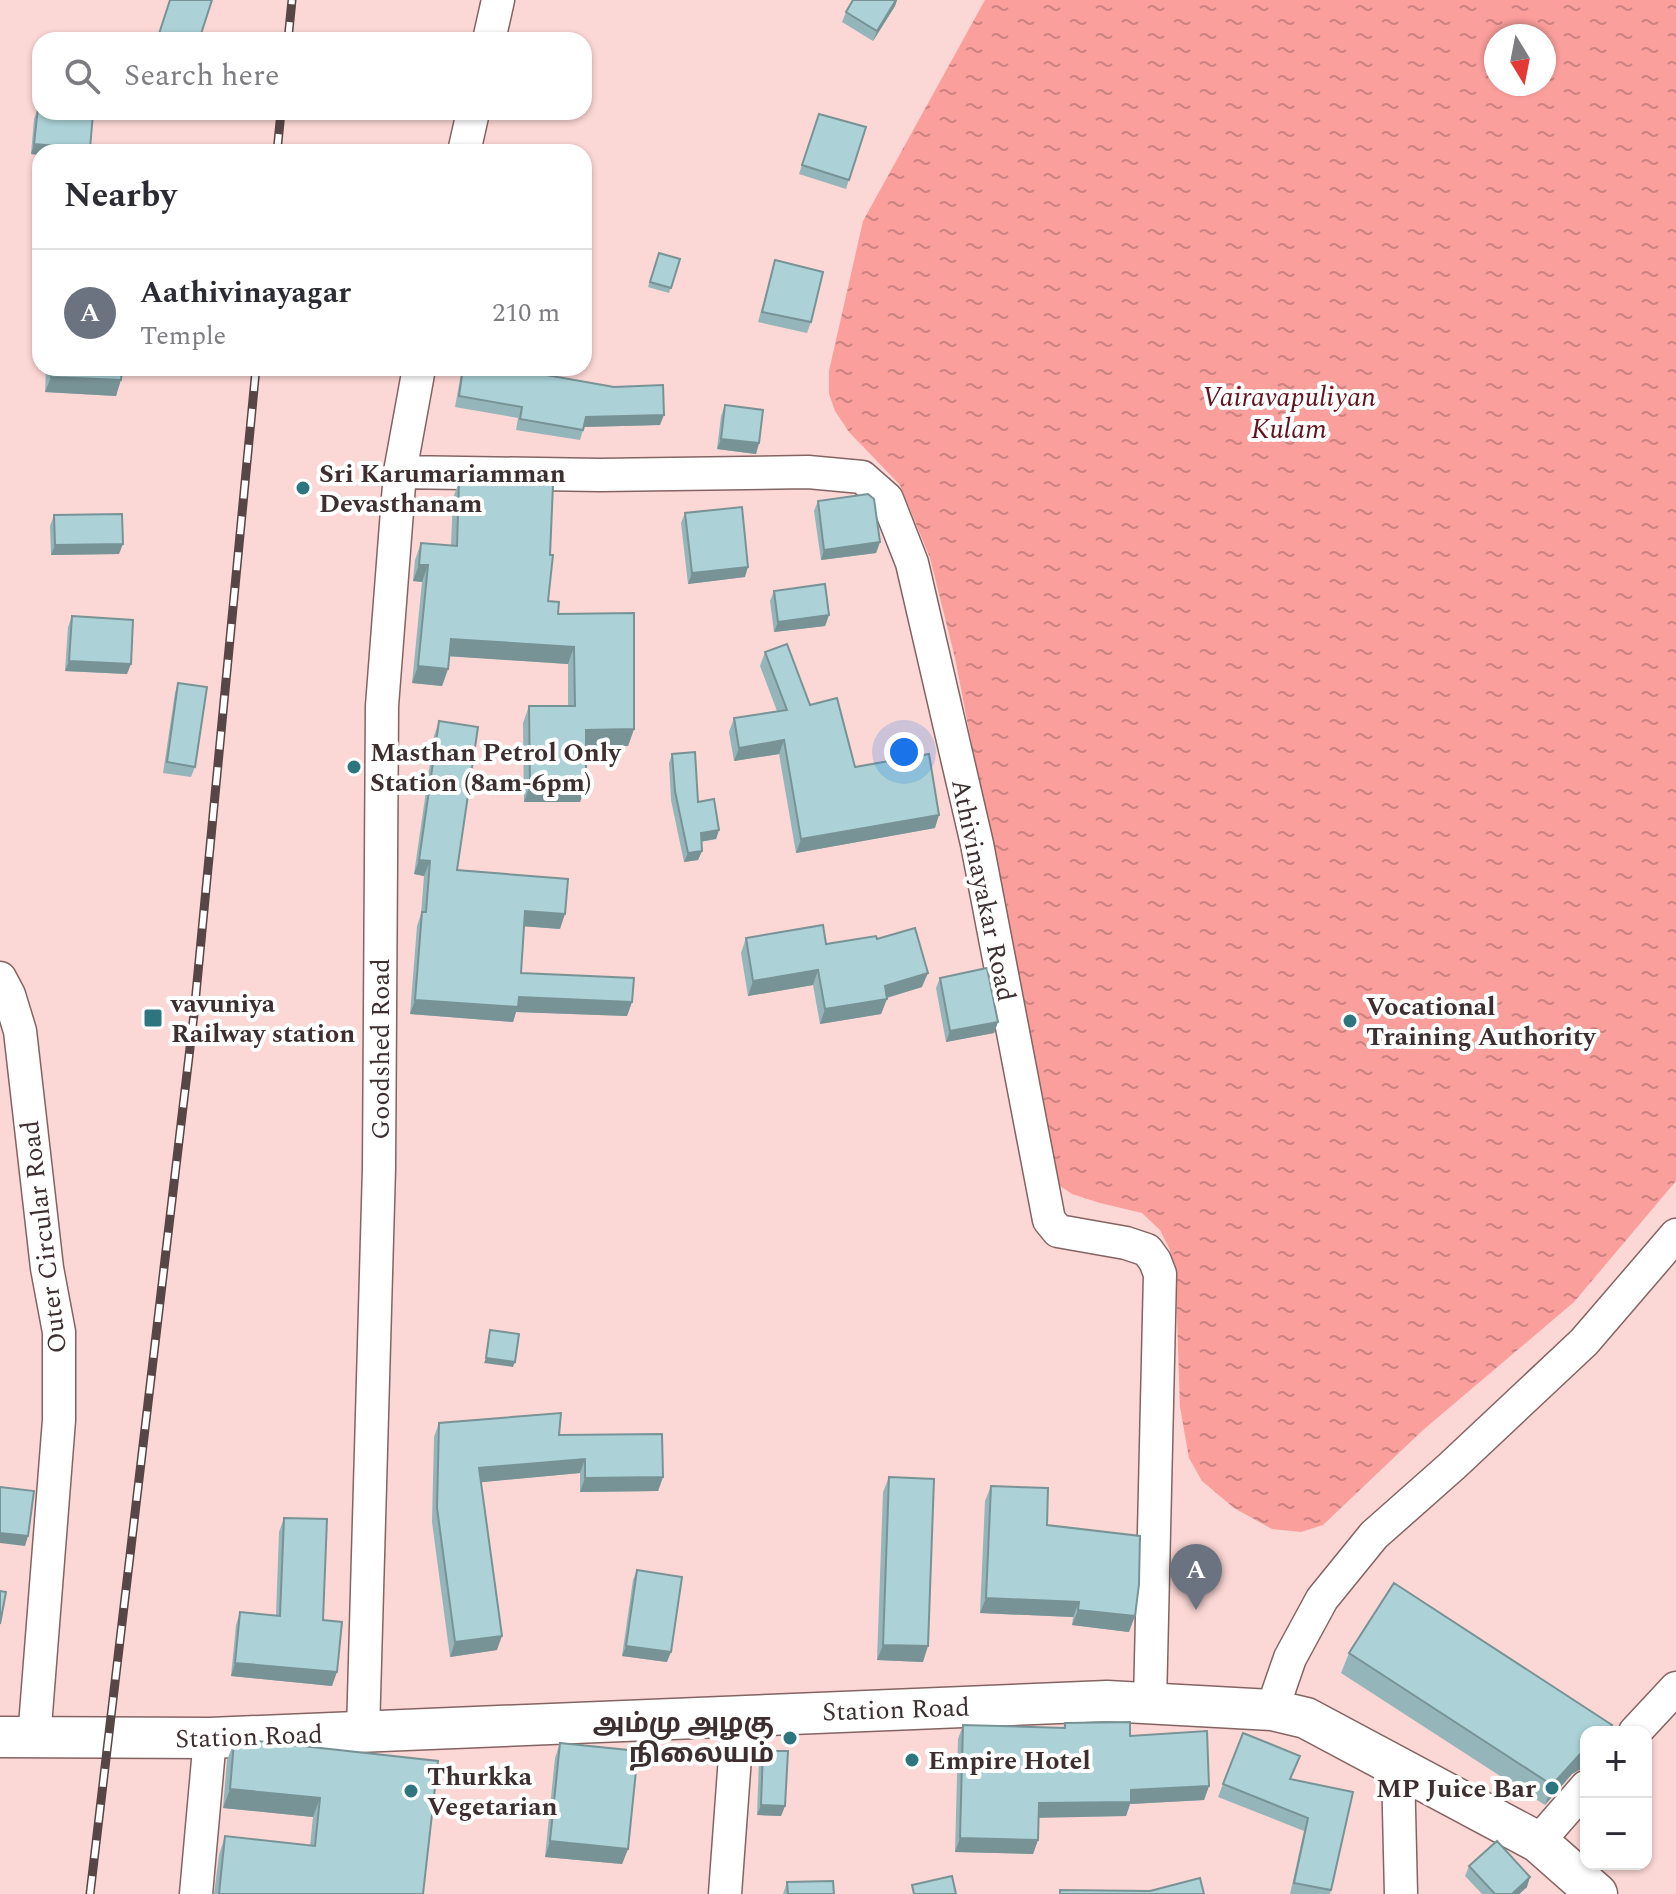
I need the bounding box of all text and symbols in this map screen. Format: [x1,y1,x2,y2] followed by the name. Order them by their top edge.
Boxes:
[1484,24,1556,96] north arrow
[32,32,592,120] search box
[124,53,280,99] text: Search here
[60,54,104,98] icon: search
[64,170,177,222] text: Nearby
[140,270,351,316] text: Aathivinayagar
[80,293,100,333] text: A
[492,293,560,333] text: 210 m
[140,316,226,356] text: Temple
[1202,376,1376,451] water label: Vairavapuliyan Kulam
[319,454,566,524] place label: Sri Karumariamman Devasthanam
[294,479,312,497] marker: Sri Karumariamman Devasthanam
[884,732,924,772] your location
[370,733,622,803] place label: Masthan Petrol Only Station (8am-6pm)
[345,758,363,776] marker: Masthan Petrol Only Station (8am-6pm)
[940,775,1026,1005] street label: Athivinayakar Road
[361,958,401,1140] street label: Goodshed Road
[170,984,355,1054] place label: vavuniya Railway station
[1366,987,1597,1057] place label: Vocational Training Authority
[142,1007,164,1029] marker: vavuniya Railway station
[1341,1012,1359,1030] marker: Vocational Training Authority
[10,1118,78,1356] street label: Outer Circular Road
[1170,1544,1222,1610] pin: A
[822,1687,970,1733] street label: Station Road
[593,1704,774,1774] place label: அம்மு அழகு நிலையம்
[175,1714,323,1760] street label: Station Road
[1580,1726,1652,1870] map controls
[1580,1726,1652,1798] button: +
[781,1729,799,1747] marker: அம்மு அழகு நிலையம்
[928,1741,1091,1781] place label: Empire Hotel
[903,1751,921,1769] marker: Empire Hotel
[427,1757,558,1827] place label: Thurkka Vegetarian
[1376,1769,1537,1809] place label: MP Juice Bar
[1543,1779,1561,1797] marker: MP Juice Bar
[402,1782,420,1800] marker: Thurkka Vegetarian
[1580,1798,1652,1870] button: −

